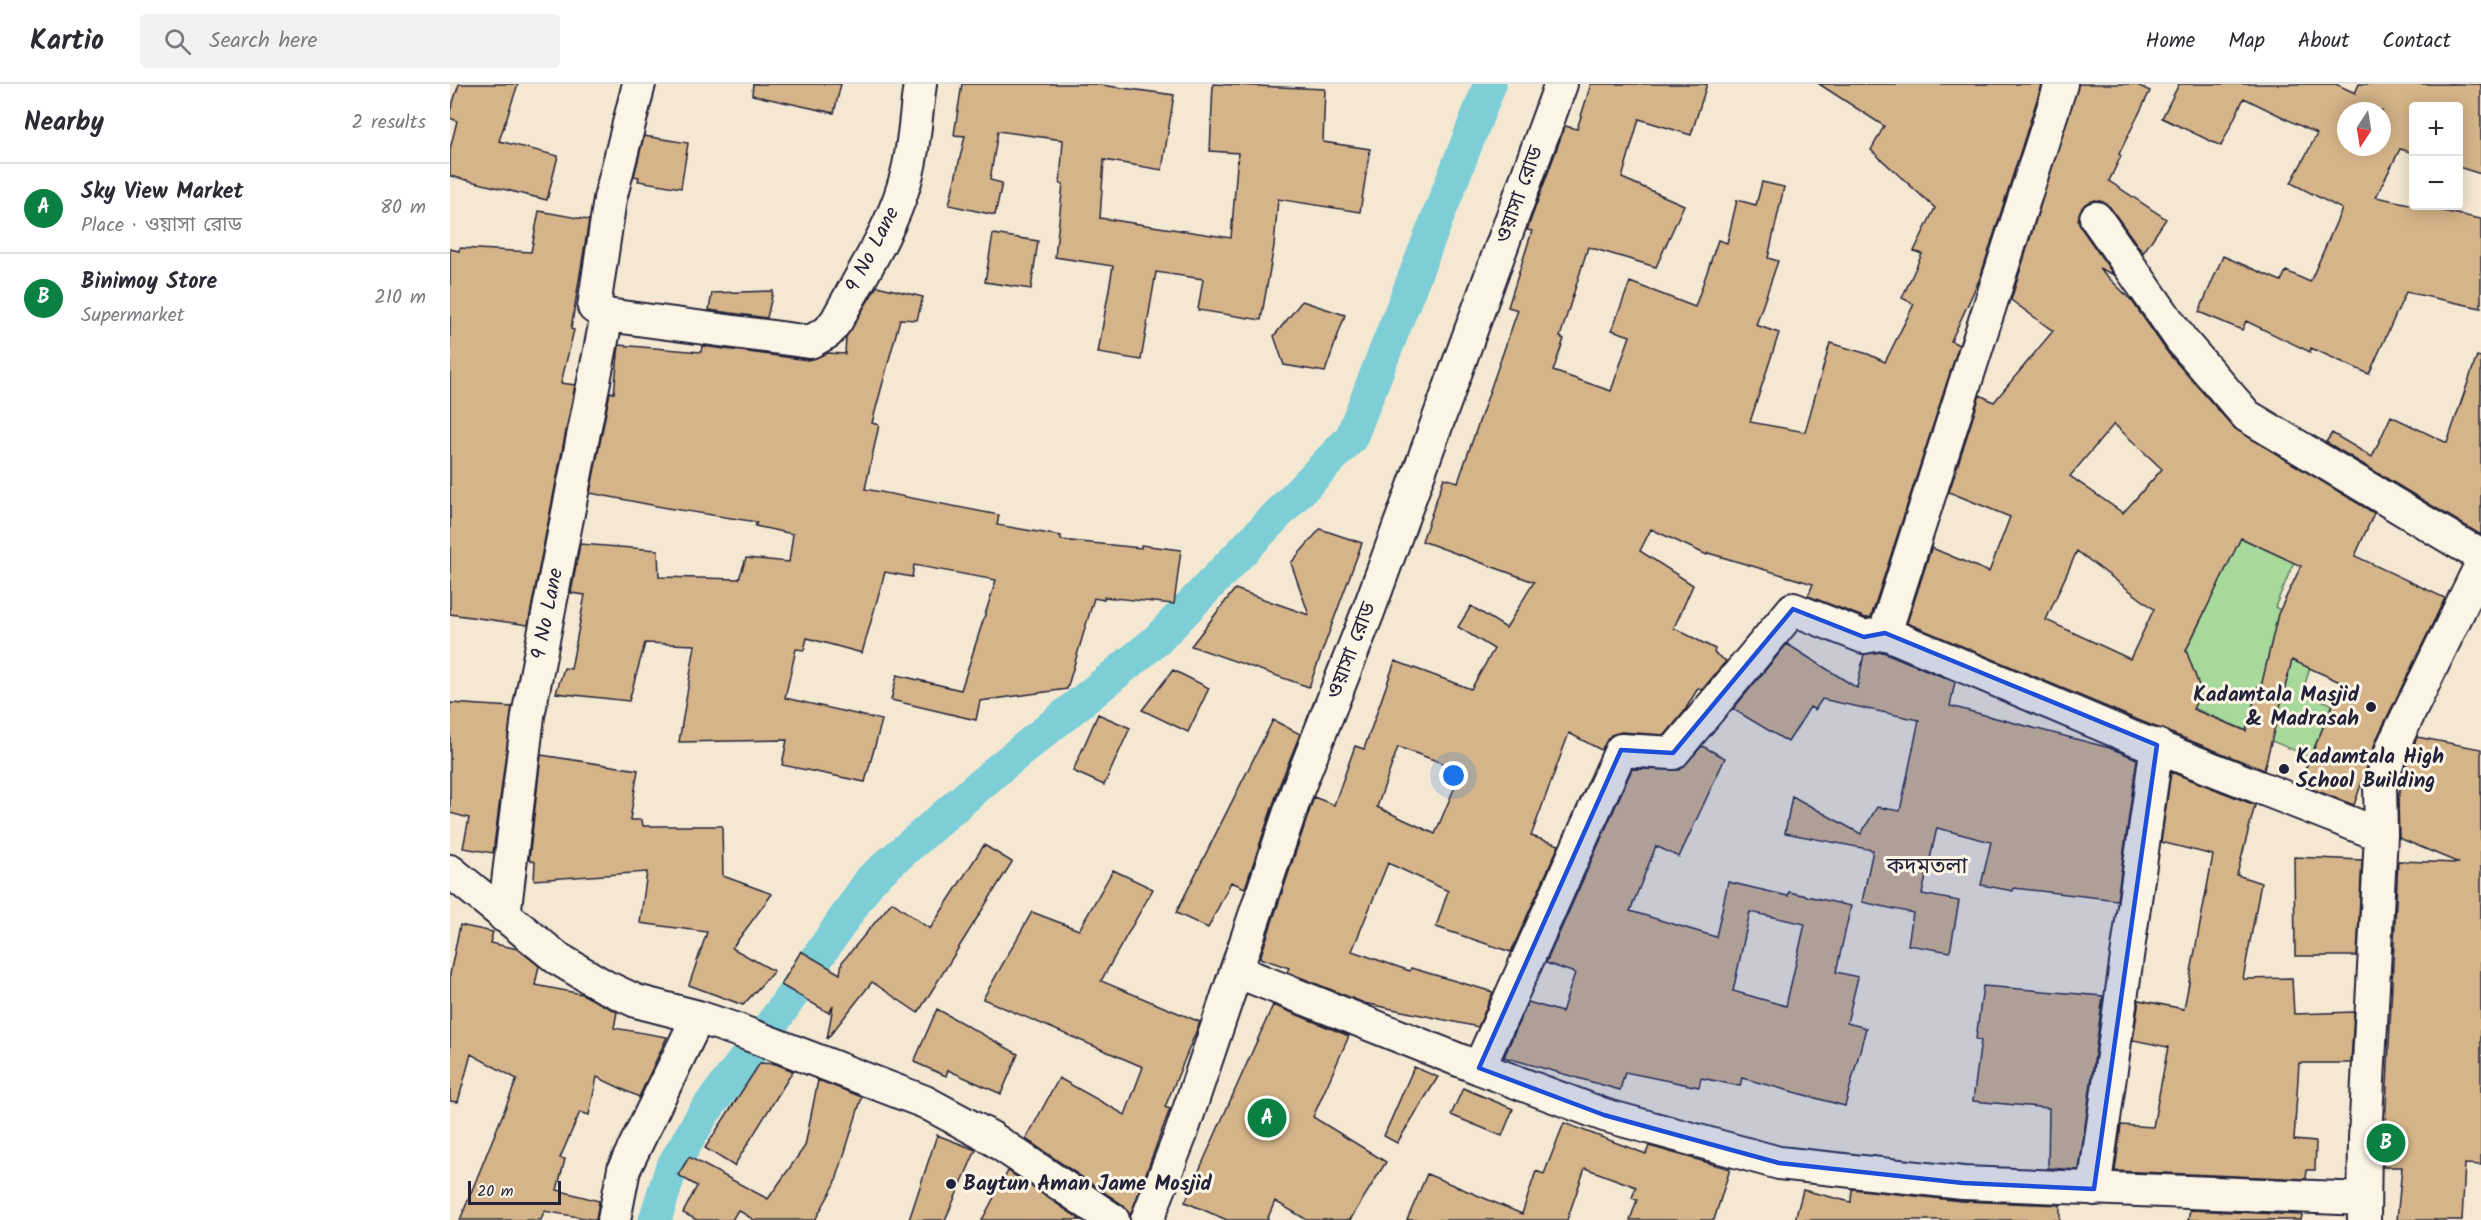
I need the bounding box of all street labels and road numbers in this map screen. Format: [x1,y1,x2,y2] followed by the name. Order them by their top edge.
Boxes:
[1487,140,1553,249] street label: ওয়াসা রোড
[837,201,909,299] street label: 9 No Lane
[523,565,573,663] street label: 9 No Lane
[1318,597,1386,705] street label: ওয়াসা রোড

